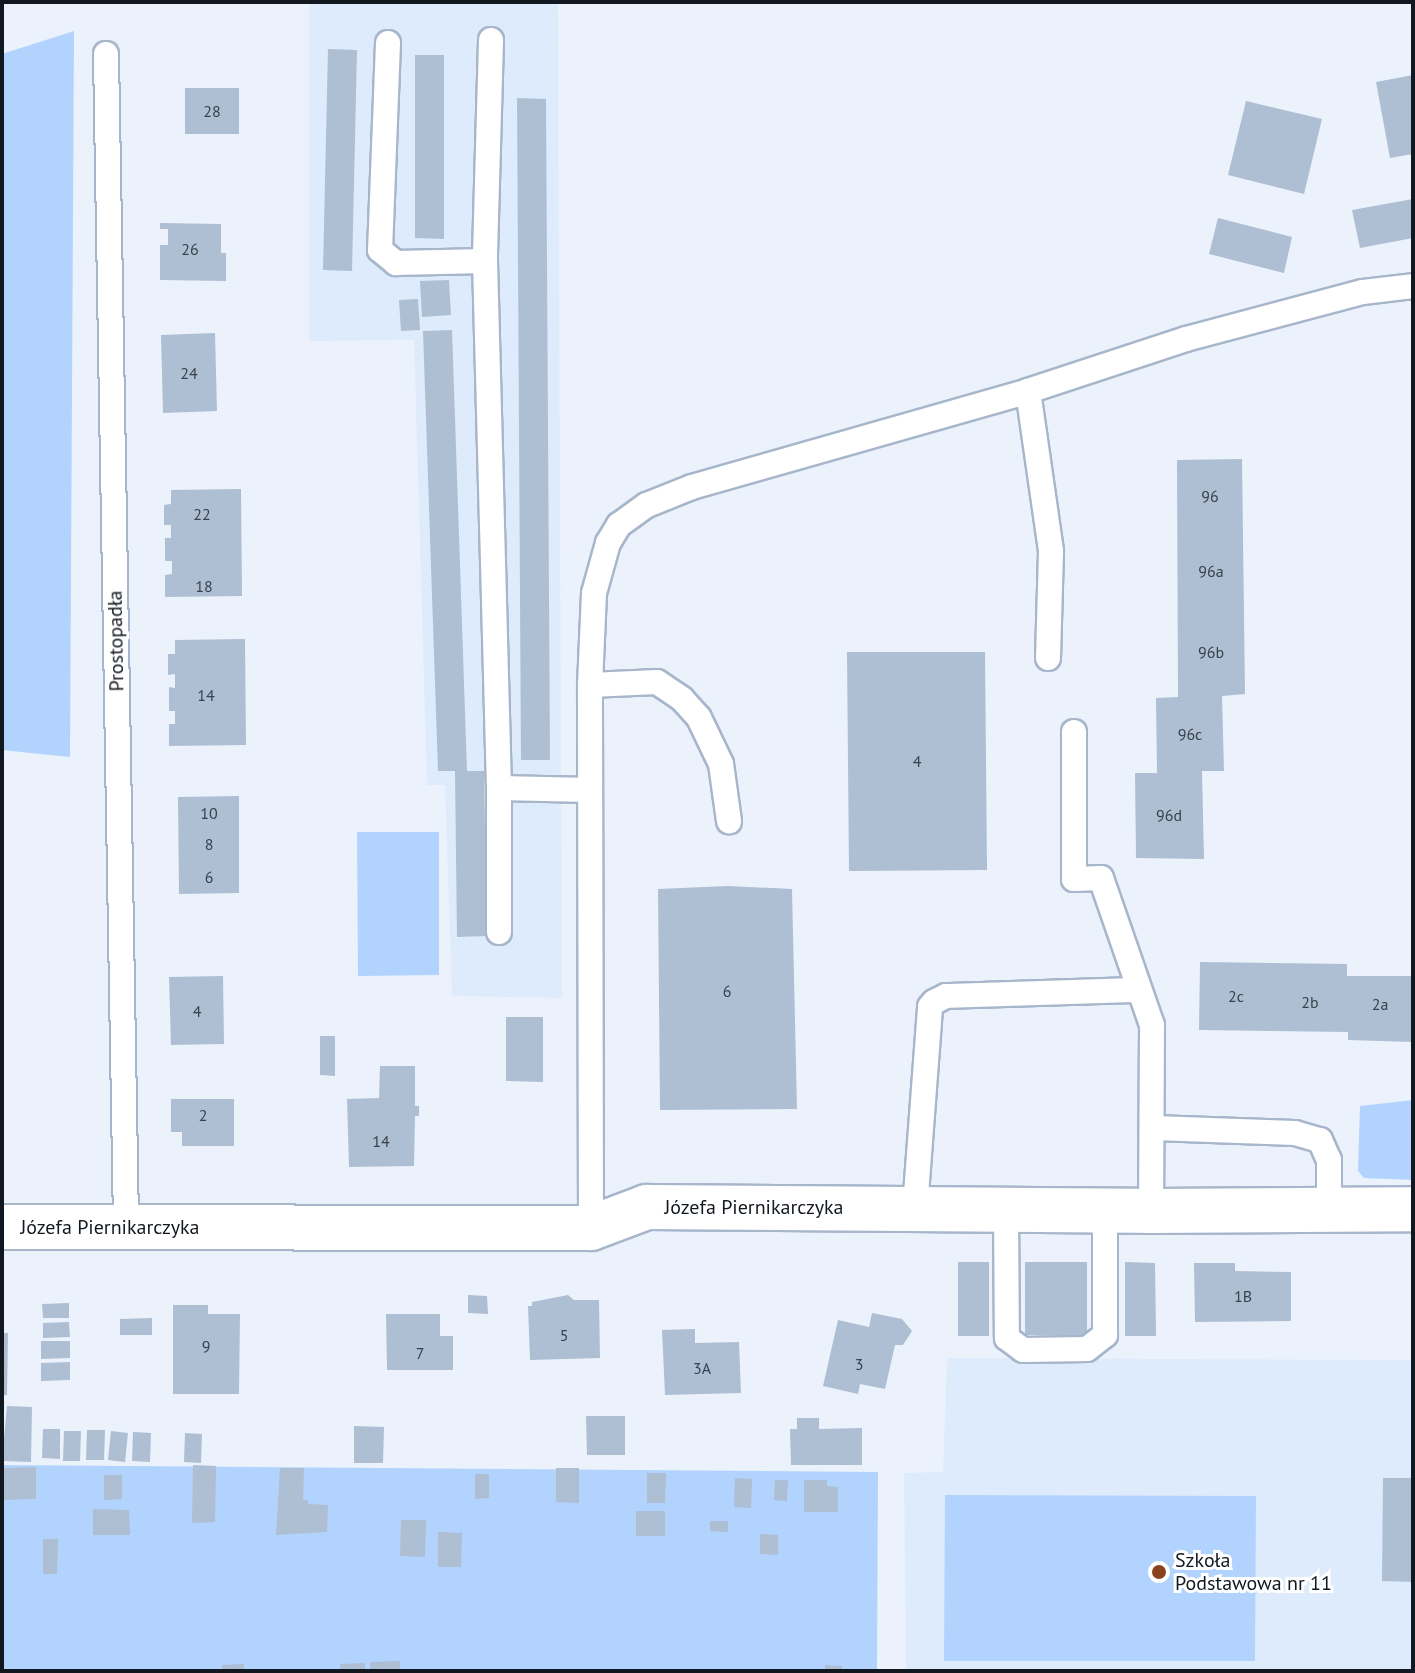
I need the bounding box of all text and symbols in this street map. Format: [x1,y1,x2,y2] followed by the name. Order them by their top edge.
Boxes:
[203,101,221,121] house number: 28
[181,239,199,259] house number: 26
[180,363,198,383] house number: 24
[1201,486,1219,506] house number: 96
[193,504,211,524] house number: 22
[1198,561,1224,581] house number: 96a
[195,576,213,596] house number: 18
[103,590,129,692] street label: Prostopadła
[1198,642,1224,662] house number: 96b
[197,685,215,705] house number: 14
[1178,724,1202,744] house number: 96c
[913,751,921,771] house number: 4
[200,803,218,823] house number: 10
[1156,805,1182,825] house number: 96d
[205,834,213,854] house number: 8
[205,867,213,887] house number: 6
[723,981,731,1001] house number: 6
[1228,986,1244,1006] house number: 2c
[1301,992,1319,1012] house number: 2b
[1372,994,1388,1014] house number: 2a
[193,1001,201,1021] house number: 4
[199,1105,207,1125] house number: 2
[372,1131,390,1151] house number: 14
[665,1195,843,1219] street label: Józefa Piernikarczyka
[21,1215,199,1239] street label: Józefa Piernikarczyka
[1234,1286,1252,1306] house number: 1B
[560,1325,568,1345] house number: 5
[202,1336,210,1356] house number: 9
[416,1343,424,1363] house number: 7
[855,1354,863,1374] house number: 3
[693,1358,711,1378] house number: 3A
[1175,1548,1332,1595] place label: Szkoła Podstawowa nr 11
[1150,1563,1168,1581] marker: Szkoła Podstawowa nr 11

